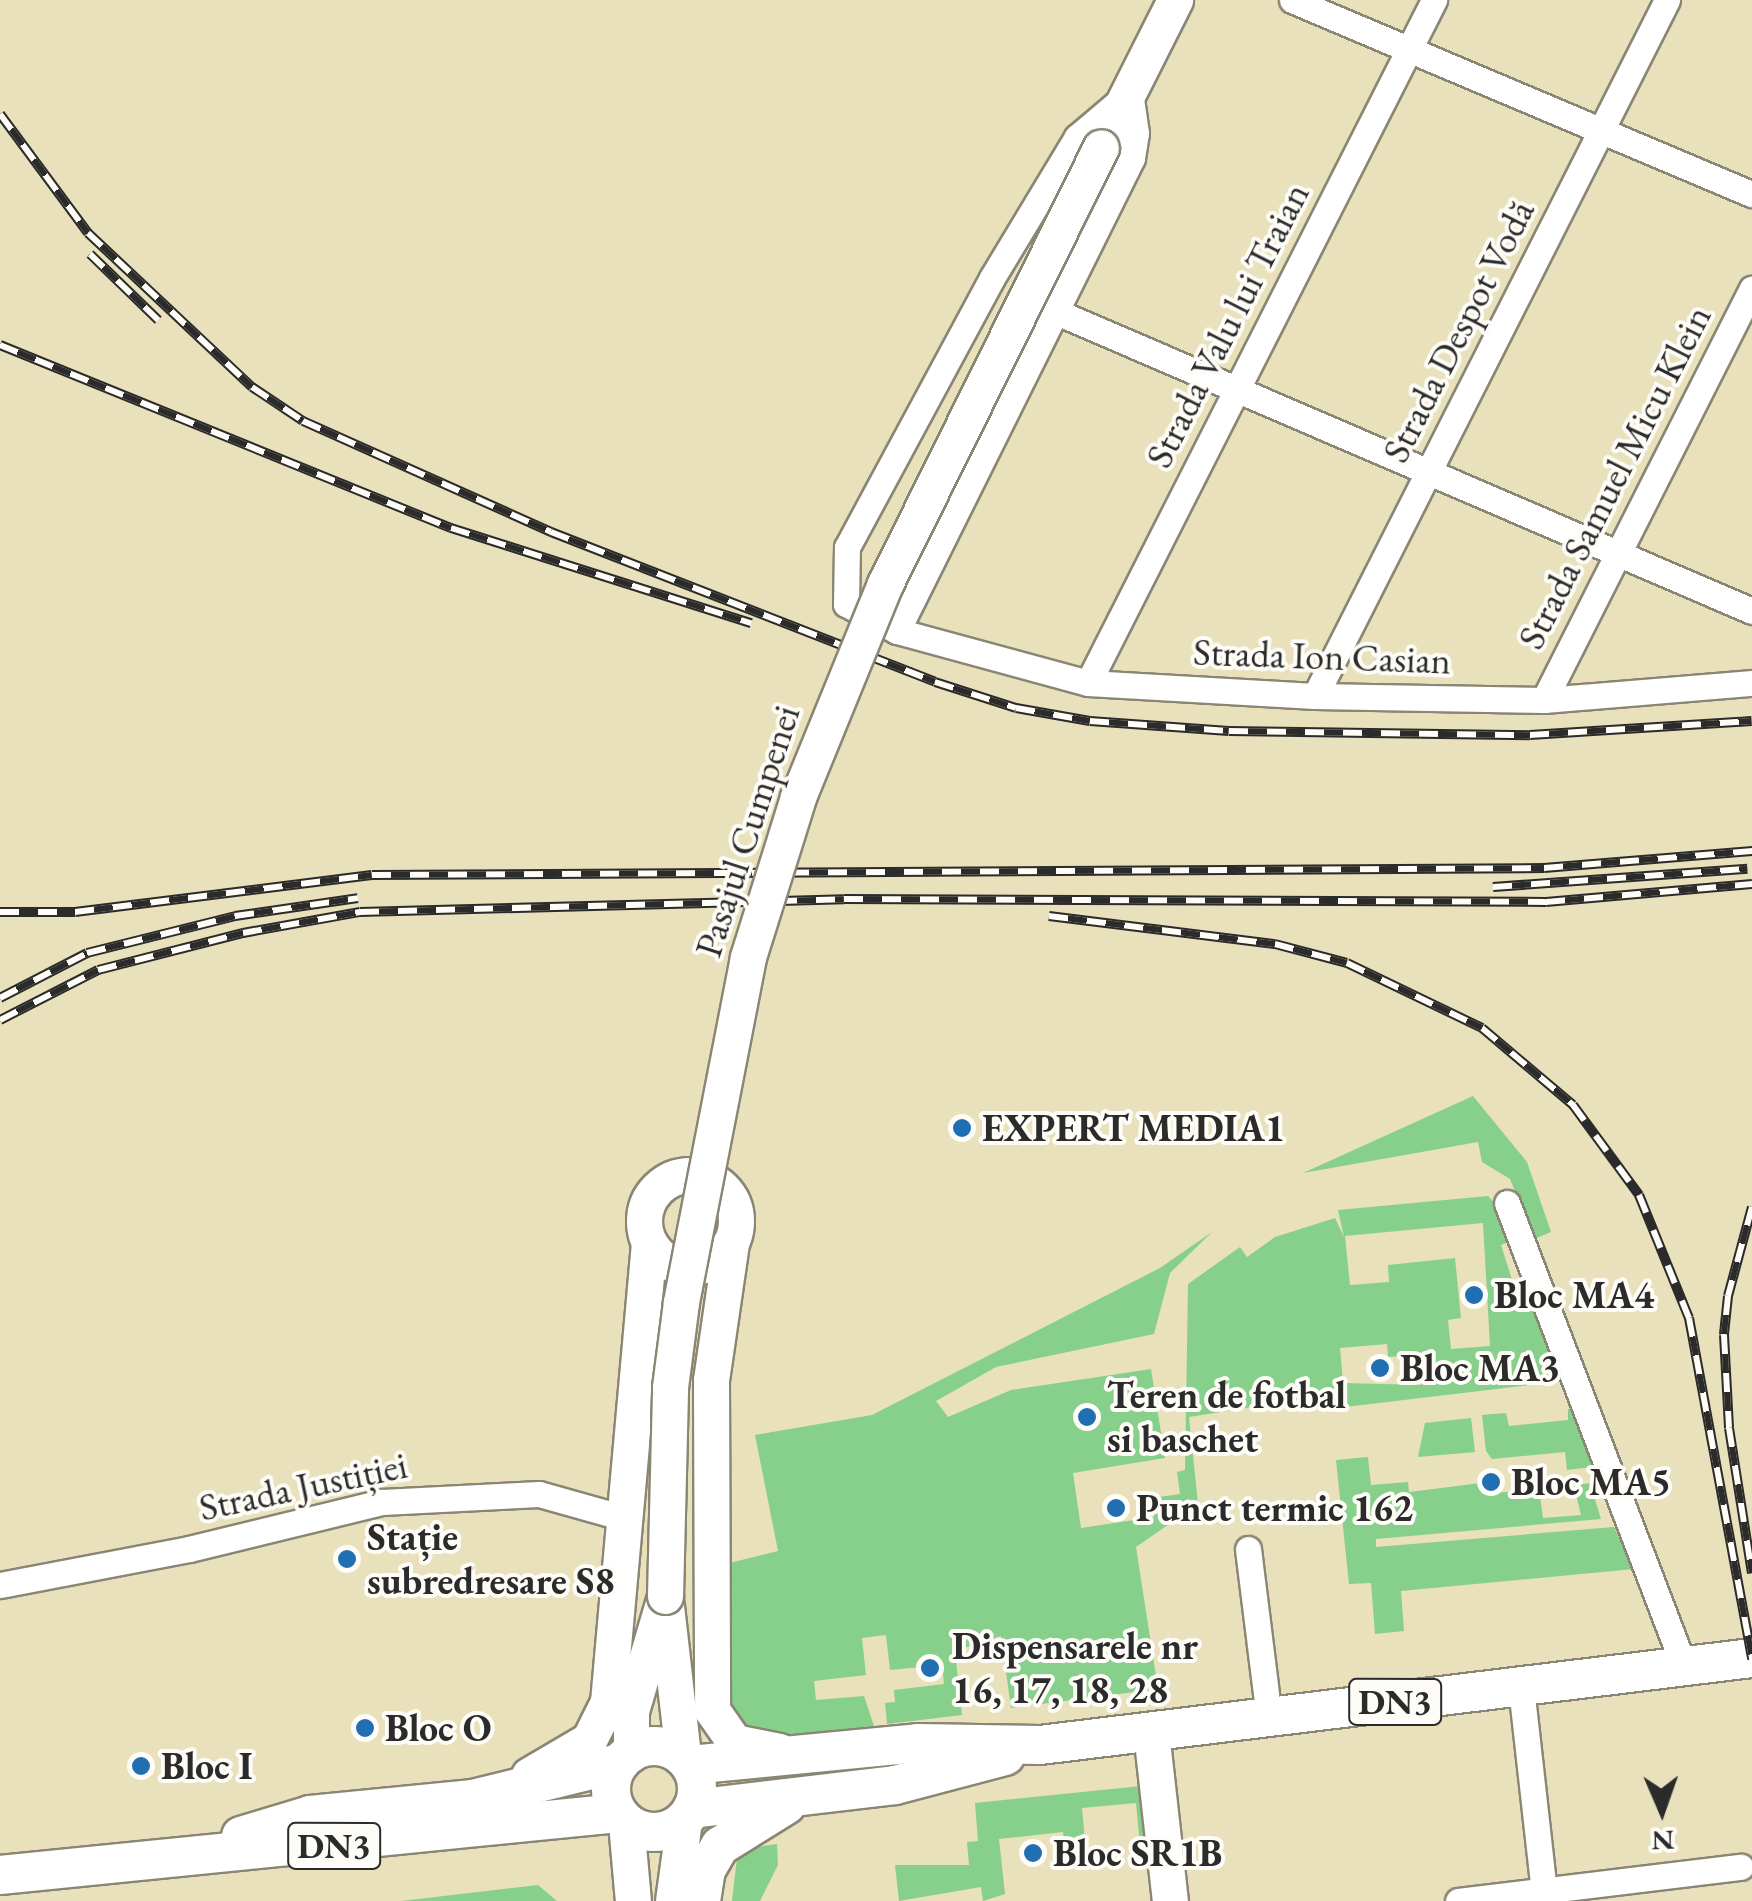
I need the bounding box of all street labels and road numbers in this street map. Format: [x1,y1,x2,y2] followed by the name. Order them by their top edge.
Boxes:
[1136,175,1318,475] street label: Strada Valu lui Traian
[1372,192,1544,470] street label: Strada Despot Vodă
[1508,298,1720,656] street label: Strada Samuel Micu Klein
[1192,629,1452,683] street label: Strada Ion Casian
[685,699,809,963] street label: Pasajul Cumpenei
[195,1442,411,1530] street label: Strada Justiției
[1348,1672,1442,1732] road number: DN3
[286,1816,382,1876] road number: DN3

